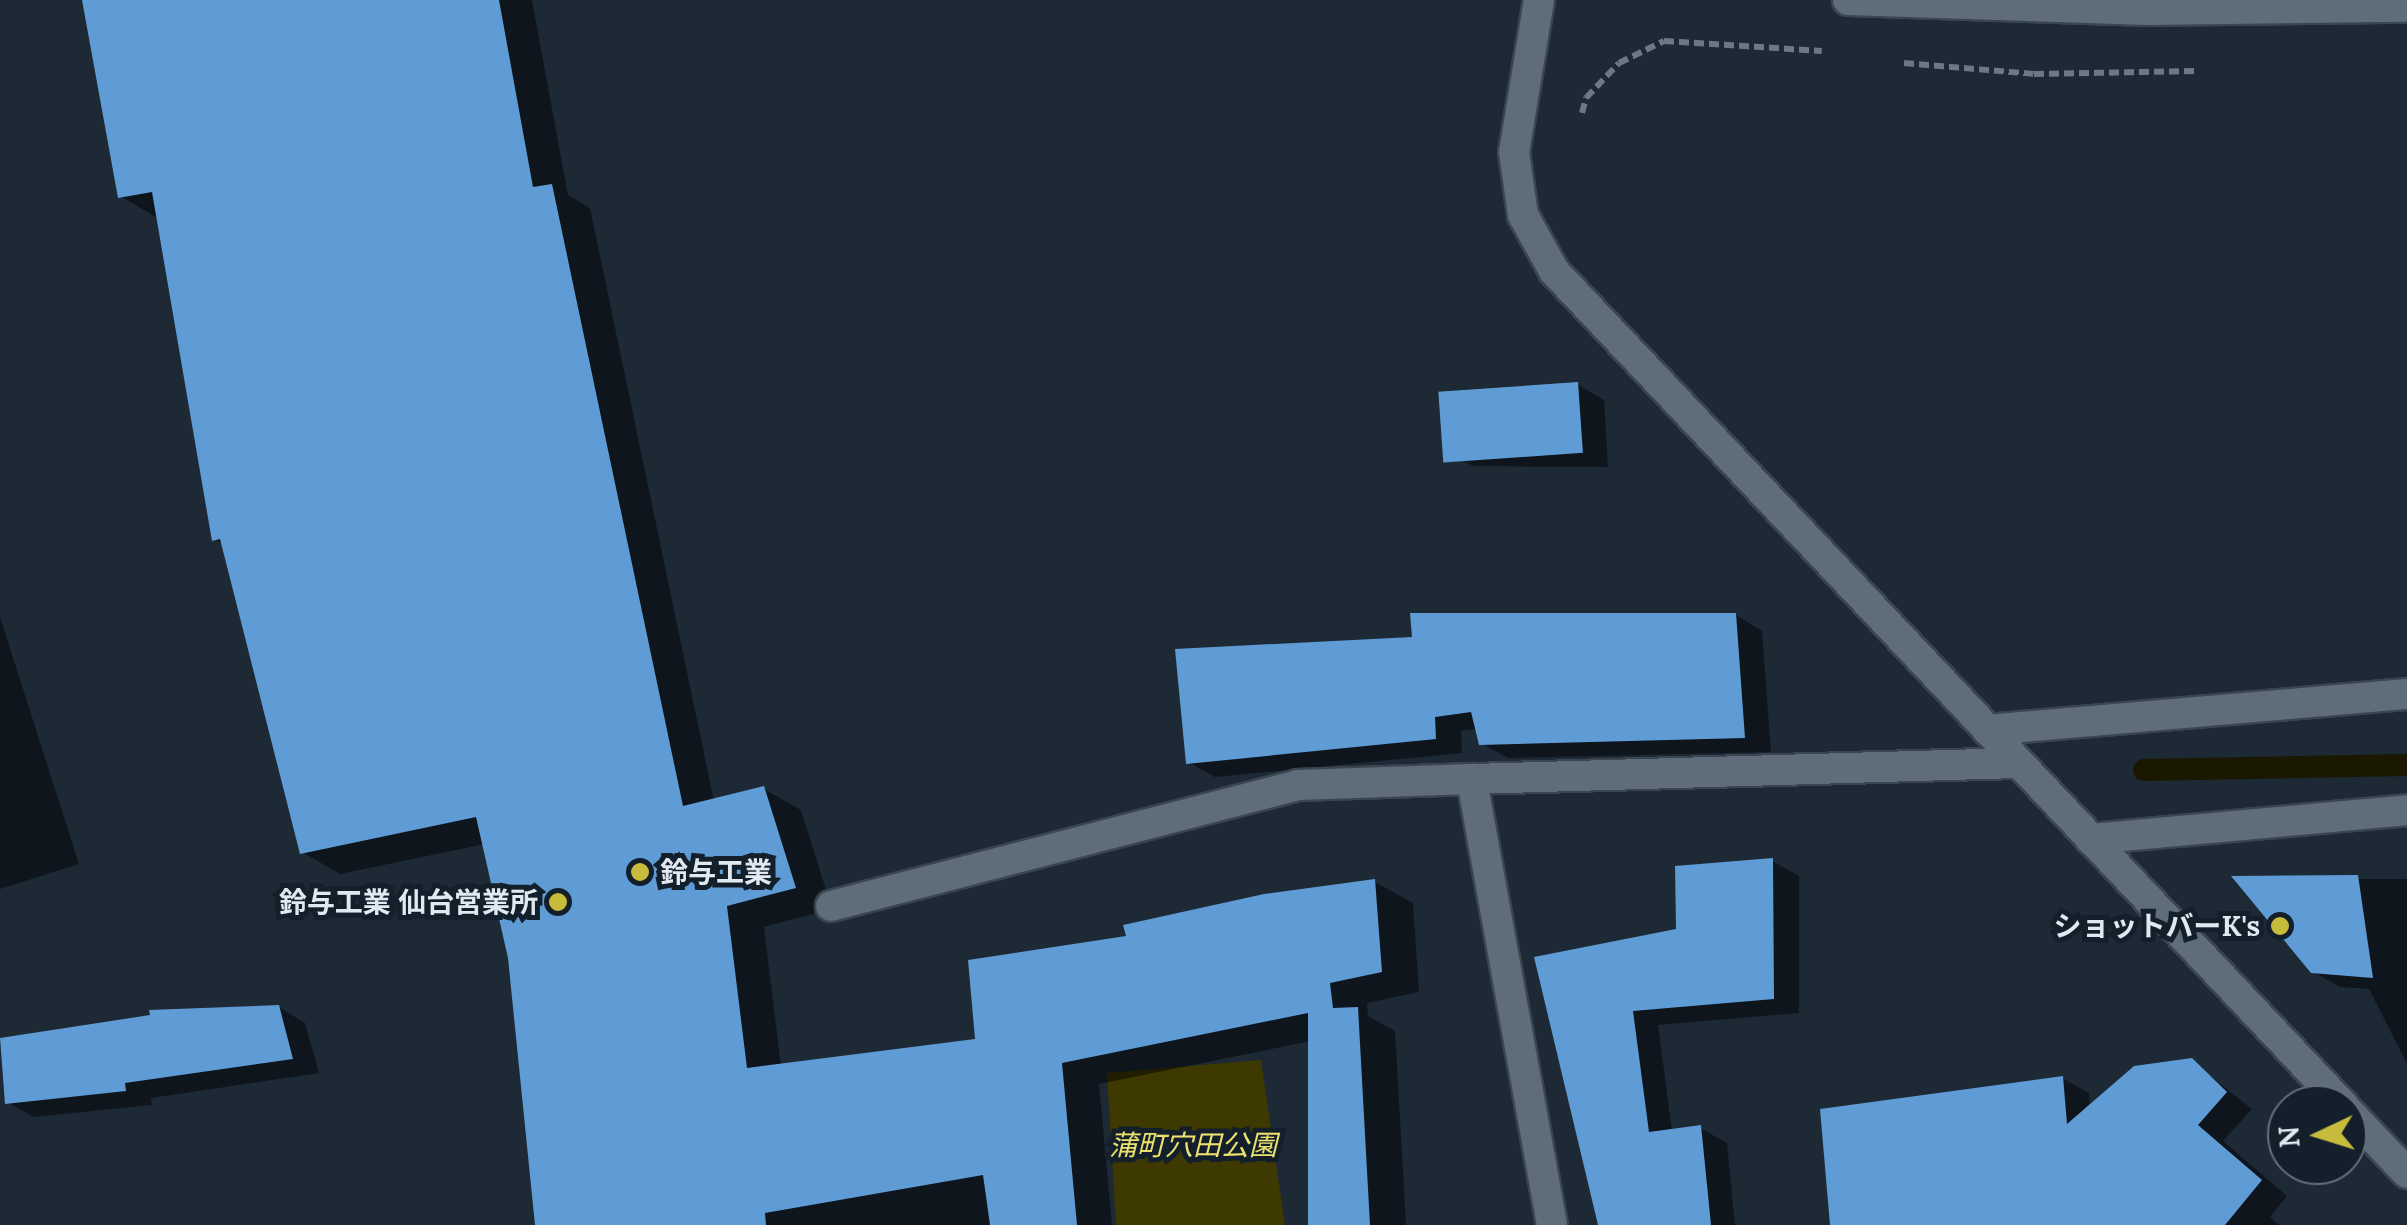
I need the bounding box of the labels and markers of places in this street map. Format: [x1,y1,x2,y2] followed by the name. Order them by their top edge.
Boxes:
[660,855,772,889] place label: 鈴与工業
[629,861,651,883] marker: 鈴与工業
[279,885,538,919] place label: 鈴与工業 仙台営業所
[547,891,569,913] marker: 鈴与工業 仙台営業所
[2054,909,2260,943] place label: ショットバーK's
[2269,915,2291,937] marker: ショットバーK's

